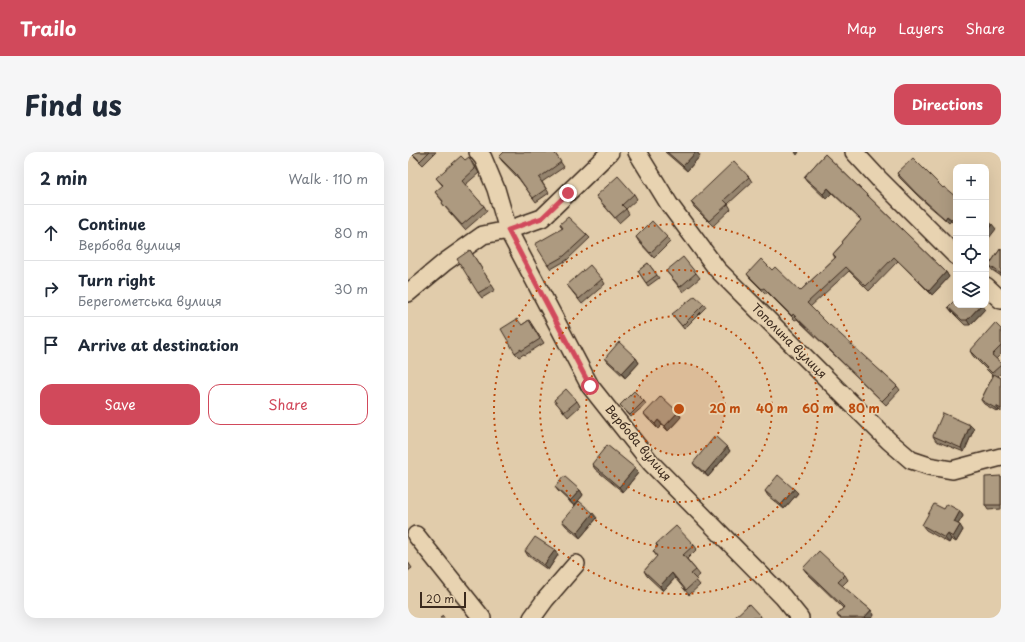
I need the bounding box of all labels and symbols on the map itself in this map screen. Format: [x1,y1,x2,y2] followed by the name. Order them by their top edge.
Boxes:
[559,184,577,202] route end
[748,298,832,382] street label: Тополина вулиця
[581,377,599,395] route start
[709,399,741,417] text: 20 m
[756,399,788,417] text: 40 m
[802,399,834,417] text: 60 m
[848,399,880,417] text: 80 m
[601,400,676,485] street label: Вербова вулиця
[672,402,686,416] centre of rings
[420,590,466,609] scale bar

